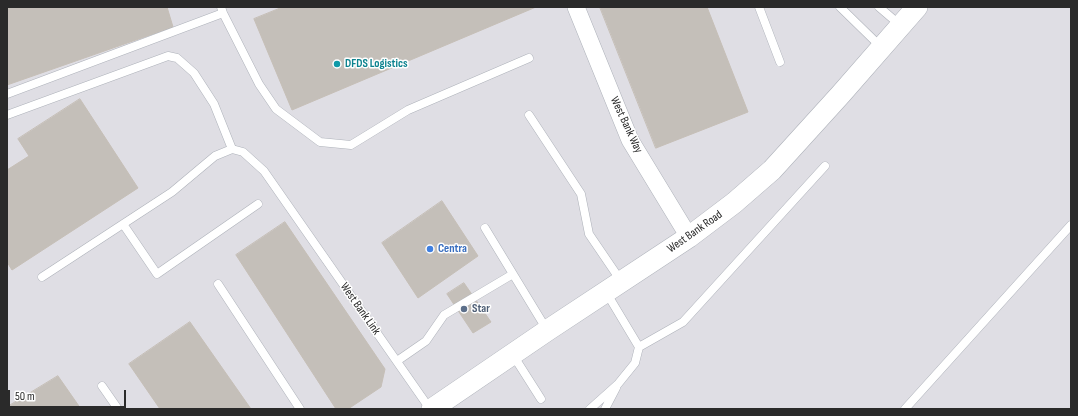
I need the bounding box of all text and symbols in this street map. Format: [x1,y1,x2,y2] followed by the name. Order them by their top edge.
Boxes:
[345,57,408,71] place label: DFDS Logistics
[332,59,342,69] marker: DFDS Logistics
[607,95,645,155] street label: West Bank Way
[665,208,725,256] street label: West Bank Road
[438,242,467,256] place label: Centra
[425,244,435,254] marker: Centra
[337,280,383,338] street label: West Bank Link
[472,302,490,316] place label: Star
[459,304,469,314] marker: Star
[10,382,128,408] scale bar
[15,389,35,404] text: 50 m

